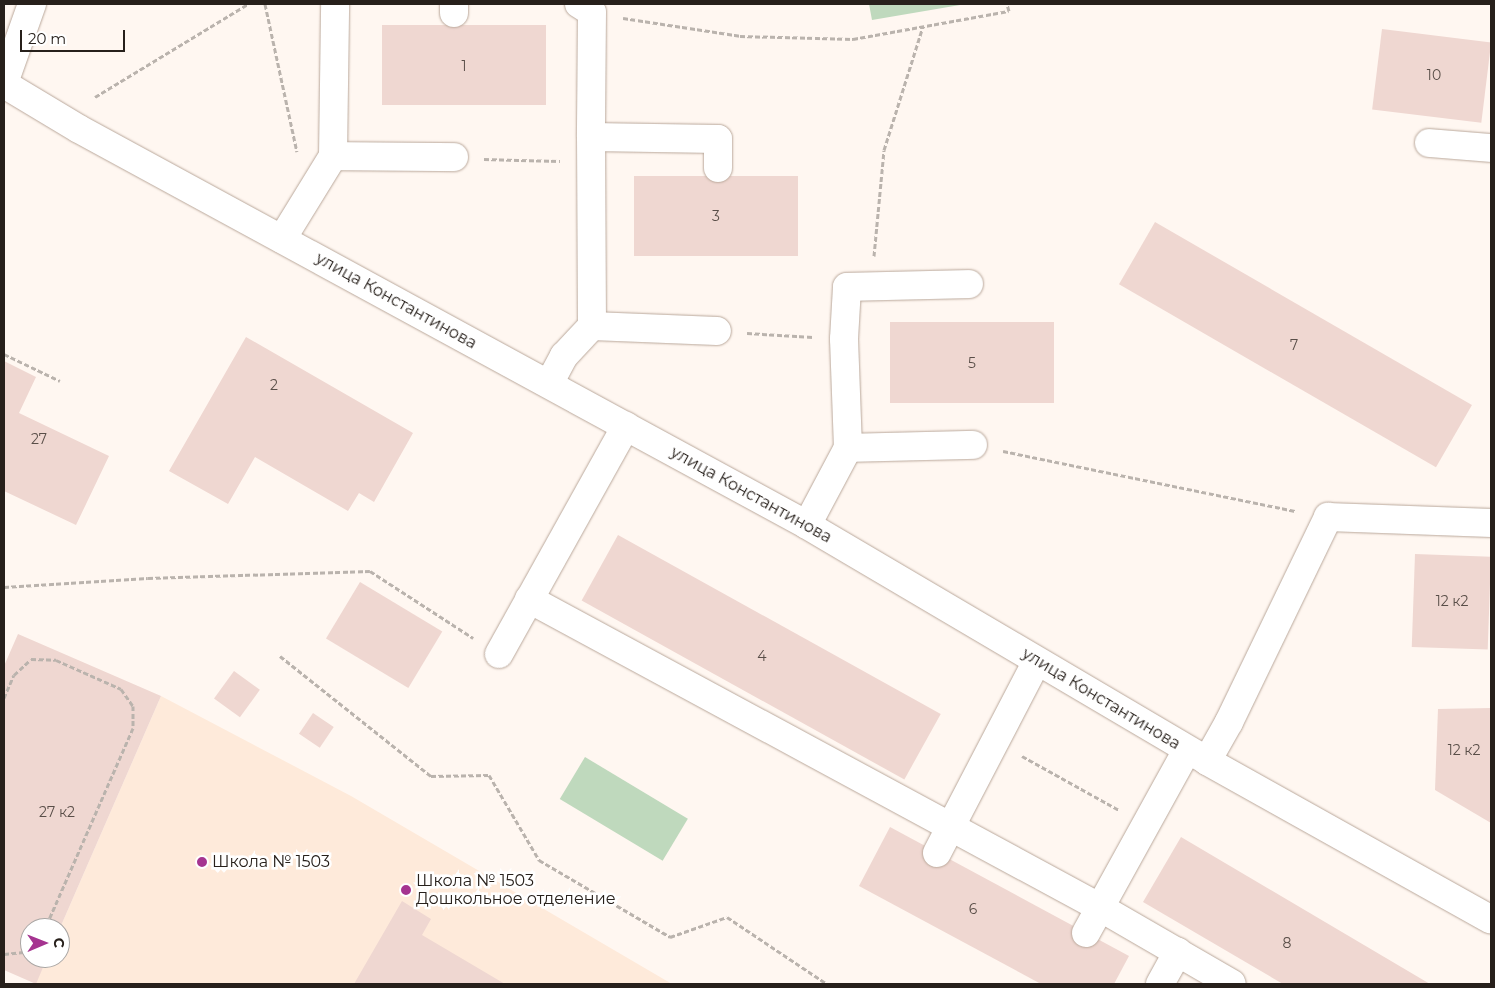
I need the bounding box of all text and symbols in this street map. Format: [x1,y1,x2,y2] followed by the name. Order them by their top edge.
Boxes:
[22,20,128,52] scale bar
[28,29,66,48] text: 20 m
[461,58,467,74] house number: 1
[1427,67,1441,83] house number: 10
[712,208,720,224] house number: 3
[312,249,480,353] street label: улица Константинова
[1290,337,1298,353] house number: 7
[968,355,976,371] house number: 5
[270,377,278,393] house number: 2
[31,431,47,447] house number: 27
[667,443,835,547] street label: улица Константинова
[1436,593,1468,609] house number: 12 к2
[1018,644,1184,754] street label: улица Константинова
[757,648,767,664] house number: 4
[1448,742,1480,758] house number: 12 к2
[39,804,75,820] house number: 27 к2
[212,852,330,872] place label: Школа № 1503
[196,856,208,868] marker: Школа № 1503
[416,871,616,909] place label: Школа № 1503 Дошкольное отделение
[400,884,412,896] marker: Школа № 1503 Дошкольное отделение
[969,901,977,917] house number: 6
[20,918,70,968] north arrow
[1283,935,1291,951] house number: 8
[50,938,68,948] text: С

